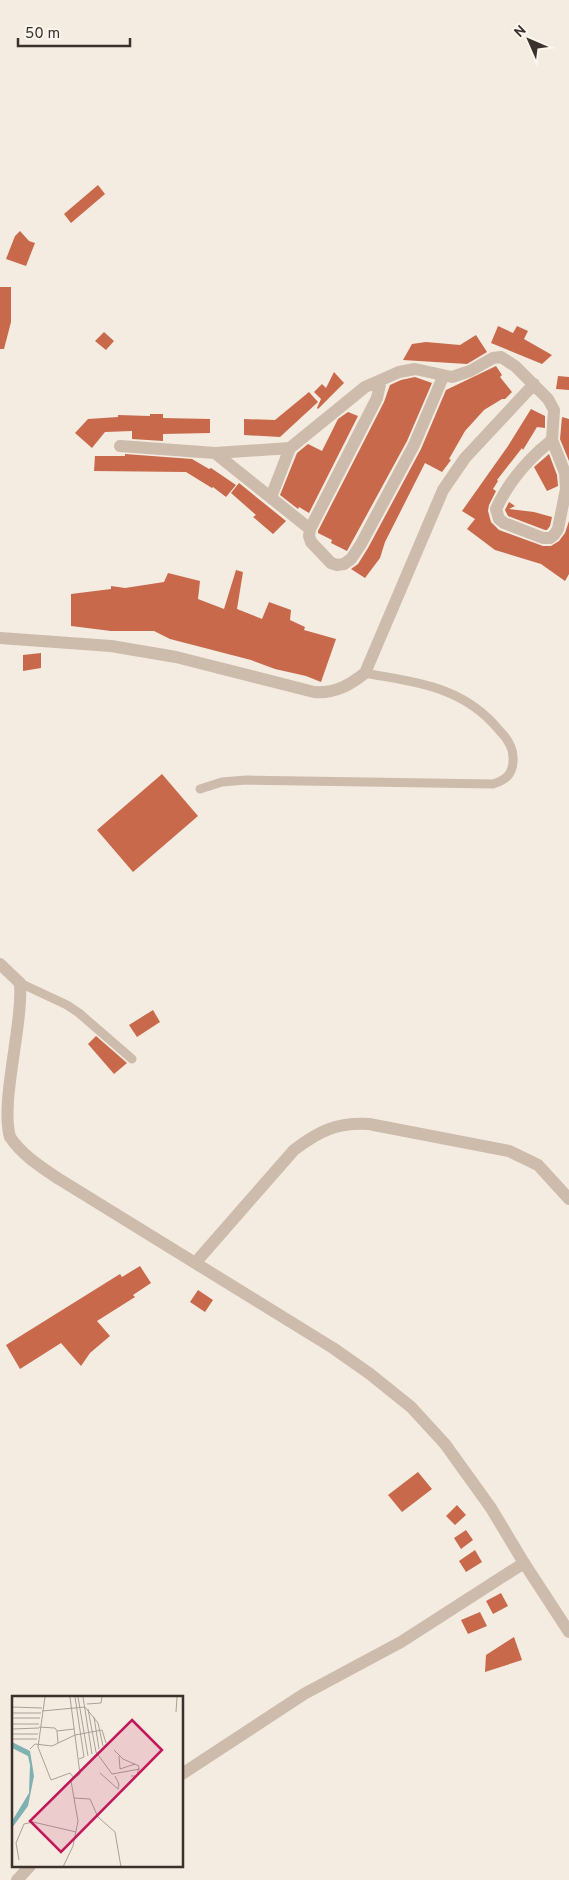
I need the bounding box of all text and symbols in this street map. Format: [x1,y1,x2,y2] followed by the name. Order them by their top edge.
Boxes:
[18,15,130,47] scale bar
[504,15,554,65] north arrow
[511,22,530,41] text: N
[25,25,60,44] text: 50 m
[12,1696,184,1868] inset map

